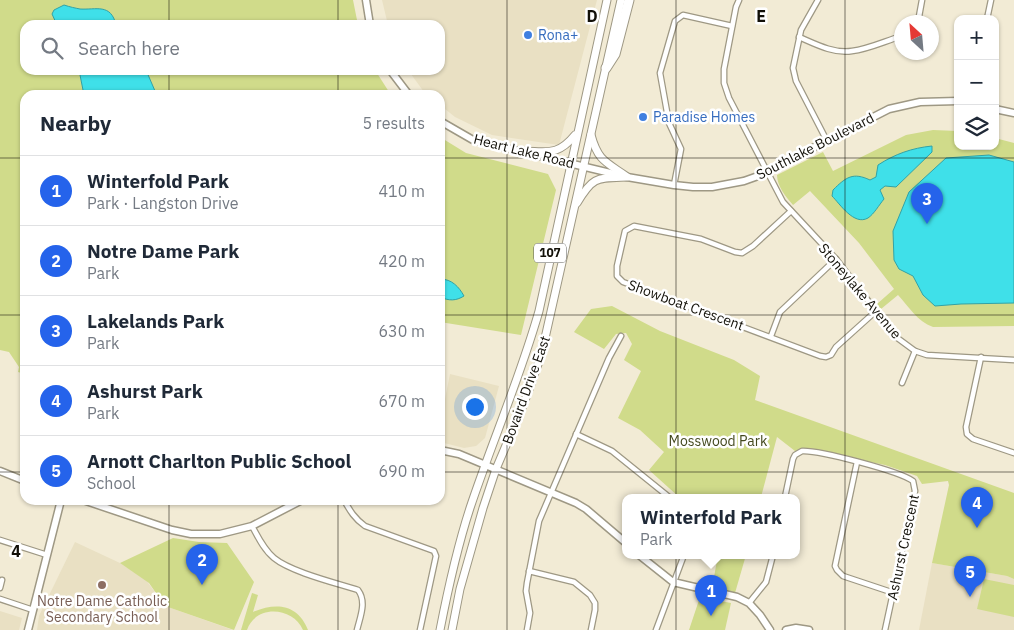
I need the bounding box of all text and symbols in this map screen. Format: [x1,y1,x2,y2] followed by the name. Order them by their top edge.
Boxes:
[586,6,598,26] text: D
[756,6,766,26] text: E
[894,15,939,60] north arrow
[954,15,999,150] map controls
[954,15,999,60] button: +
[20,20,445,75] search box
[538,26,578,44] place label: Rona+
[522,29,534,41] marker: Rona+
[38,34,66,62] icon: search
[78,36,180,60] text: Search here
[954,60,999,105] button: −
[954,105,999,150] button: layers
[653,108,755,126] place label: Paradise Homes
[753,108,877,184] street label: Southlake Boulevard
[40,109,111,137] text: Nearby
[637,111,649,123] marker: Paradise Homes
[362,113,425,133] text: 5 results
[472,130,576,172] street label: Heart Lake Road
[87,169,229,193] text: Winterfold Park
[51,181,61,201] text: 1
[378,181,425,201] text: 410 m
[911,183,943,224] pin: 3
[87,193,238,213] text: Park · Langston Drive
[87,239,239,263] text: Notre Dame Park
[815,239,906,343] street label: Stoneylake Avenue
[534,244,566,262] road number: 107
[51,251,61,271] text: 2
[378,251,425,271] text: 420 m
[87,263,119,283] text: Park
[626,276,746,334] street label: Showboat Crescent
[87,309,224,333] text: Lakelands Park
[51,321,61,341] text: 3
[378,321,425,341] text: 630 m
[87,333,119,353] text: Park
[498,333,554,447] street label: Bovaird Drive East
[87,379,203,403] text: Ashurst Park
[51,391,61,411] text: 4
[378,391,425,411] text: 670 m
[462,394,488,420] your location
[87,403,119,423] text: Park
[669,432,768,450] park label: Mosswood Park
[87,449,351,473] text: Arnott Charlton Public School
[51,461,61,481] text: 5
[378,461,425,481] text: 690 m
[87,473,136,493] text: School
[961,487,993,528] pin: 4
[883,492,923,601] street label: Ashurst Crescent
[622,494,800,559] popup
[640,505,782,529] text: Winterfold Park
[640,529,672,549] text: Park
[11,541,21,561] text: 4
[186,544,218,585] pin: 2
[954,556,986,597] pin: 5
[695,575,727,616] pin: 1
[96,579,108,591] marker: Notre Dame Catholic Secondary School
[37,592,167,626] place label: Notre Dame Catholic Secondary School

